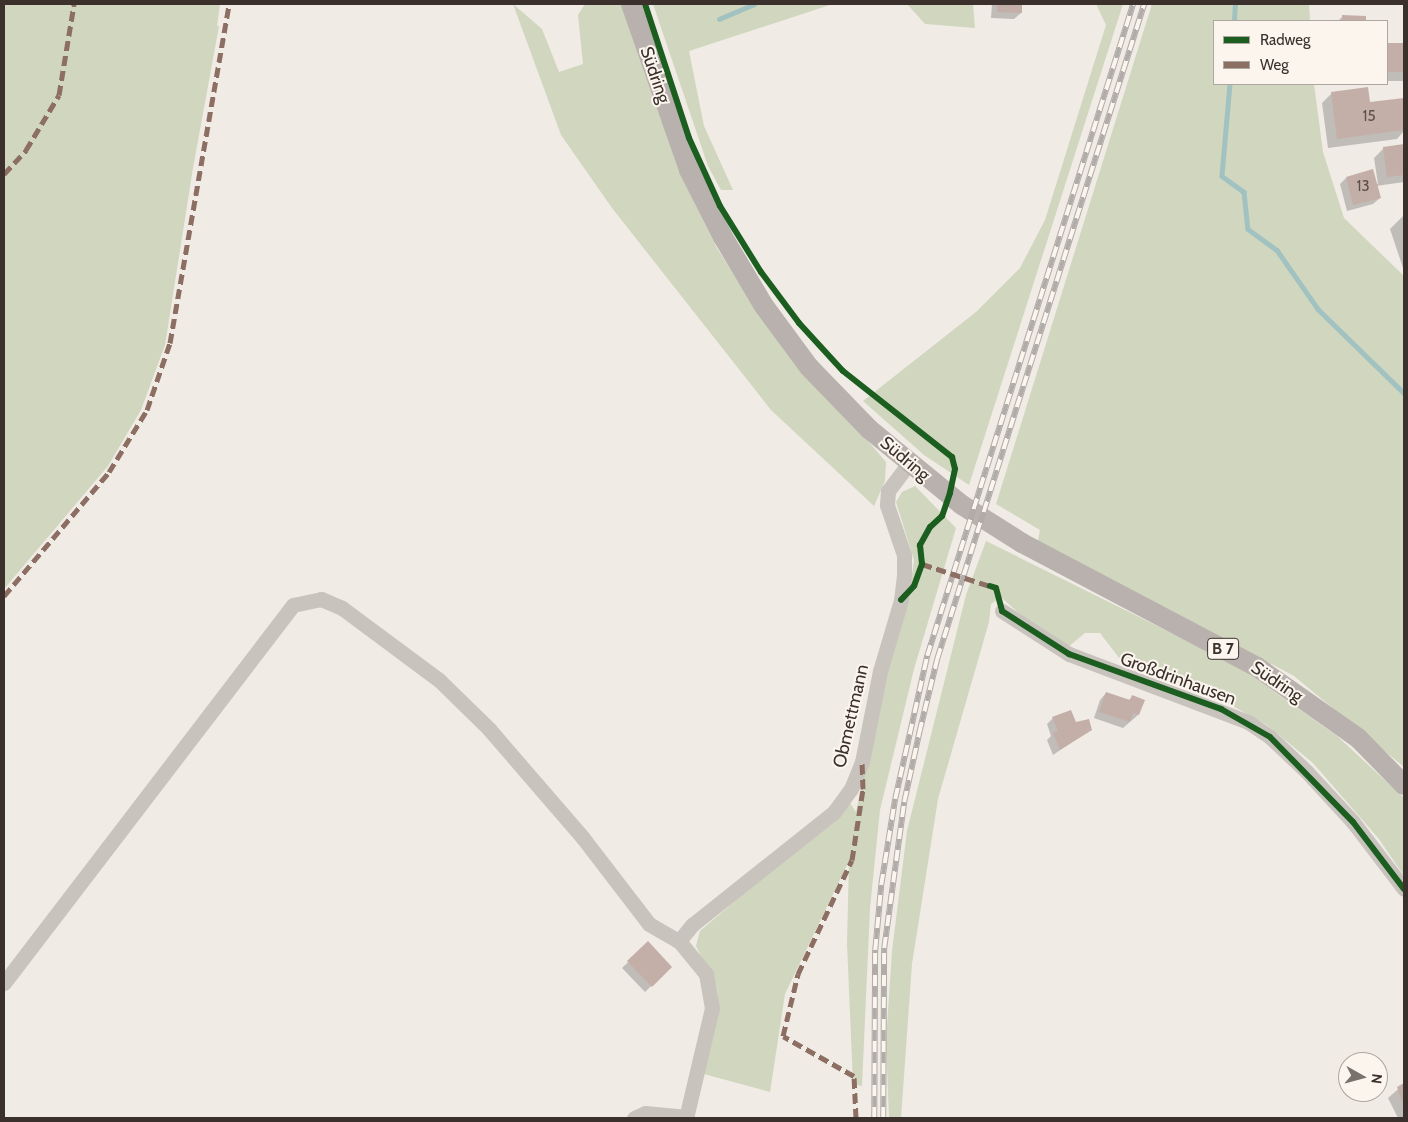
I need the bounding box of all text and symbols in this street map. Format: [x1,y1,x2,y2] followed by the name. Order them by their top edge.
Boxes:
[1213,20,1388,85] legend
[1260,31,1310,49] text: Radweg
[635,44,675,106] street label: Südring
[1260,56,1289,74] text: Weg
[1362,108,1376,126] house number: 15
[1356,178,1370,196] house number: 13
[876,432,934,486] street label: Südring
[1207,636,1239,662] road number: B 7
[1117,648,1239,710] street label: Großdrinhausen
[1247,657,1307,707] street label: Südring
[829,662,873,770] street label: Obmettmann
[1338,1052,1388,1102] north arrow
[1367,1073,1386,1085] text: N

